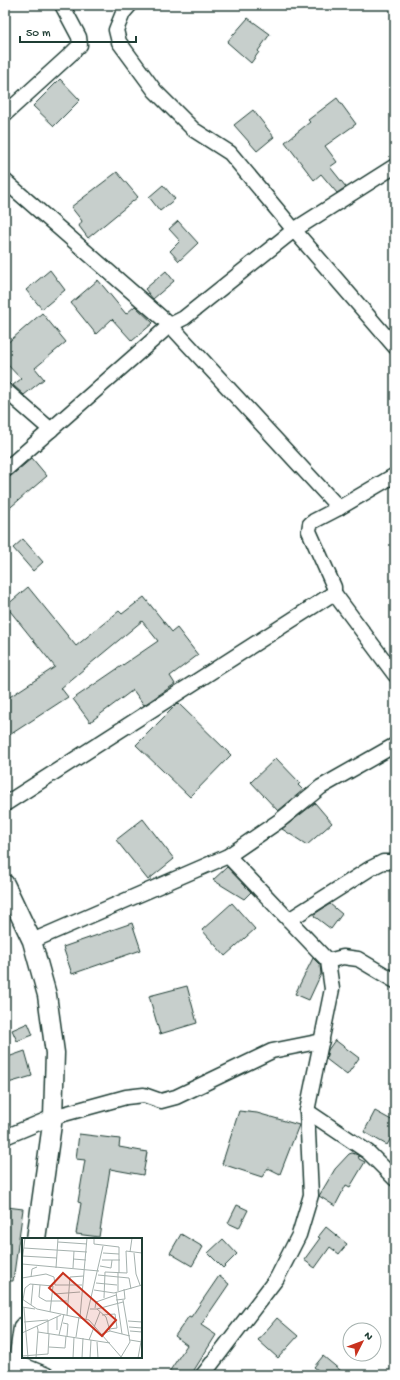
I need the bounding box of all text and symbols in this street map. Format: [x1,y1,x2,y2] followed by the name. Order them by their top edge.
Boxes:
[20,18,136,44] scale bar
[26,27,51,41] text: 50 m
[22,1238,142,1358] inset map
[342,1322,382,1362] north arrow
[361,1330,375,1343] text: N

